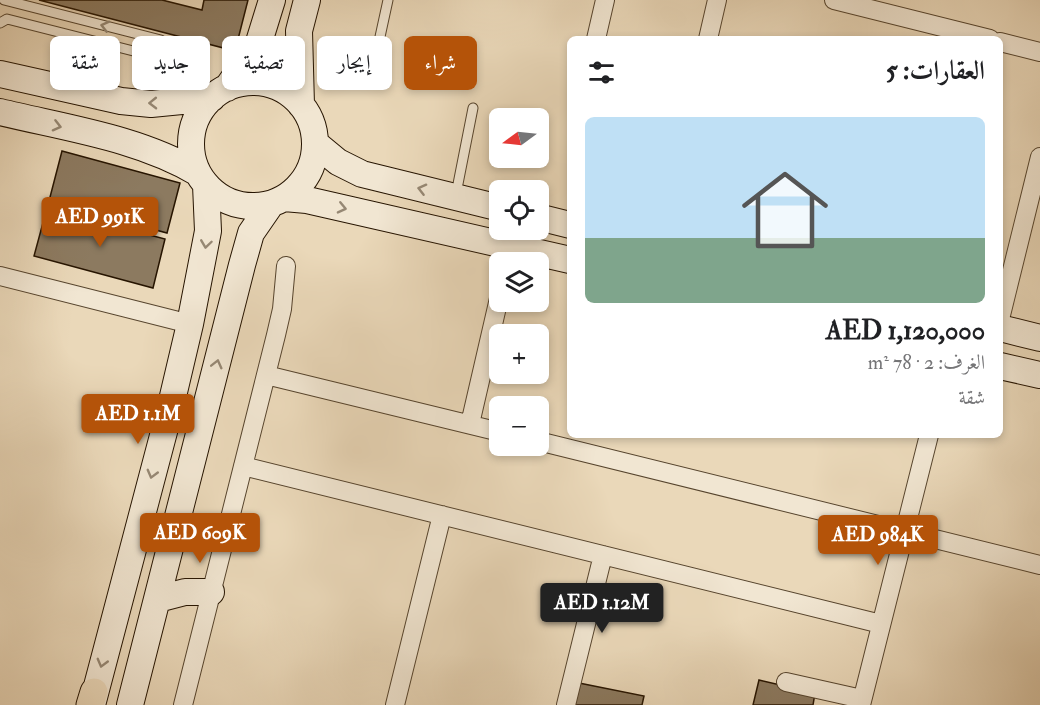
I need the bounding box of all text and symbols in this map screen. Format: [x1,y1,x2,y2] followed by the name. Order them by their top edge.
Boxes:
[100,20,110,33] one-way arrow
[50,36,120,90] chip: شقة
[132,36,210,90] chip: جديد
[222,36,305,90] chip: تصفية
[317,36,392,90] chip: إيجار
[404,36,477,90] chip: شراء
[886,55,985,87] text: العقارات: 5
[585,56,618,89] icon: filters
[149,97,158,109] one-way arrow
[489,108,549,168] north arrow
[489,108,549,456] map controls
[52,118,62,131] one-way arrow
[731,156,839,264] icon: home
[489,180,549,240] button: locate
[417,184,427,197] one-way arrow
[38,197,162,248] pin: AED 991K
[336,201,346,214] one-way arrow
[55,204,145,229] text: AED 991K
[200,238,213,248] one-way arrow
[489,252,549,312] button: layers
[826,315,985,347] text: AED 1,120,000
[489,324,549,384] button: +
[868,350,985,375] text: الغرف: 2 · 78 m²
[210,359,223,369] one-way arrow
[959,385,985,410] text: شقة
[76,394,200,445] pin: AED 1.1M
[489,396,549,456] button: −
[95,401,181,426] text: AED 1.1M
[147,469,160,479] one-way arrow
[138,513,262,564] pin: AED 609K
[816,515,940,566] pin: AED 984K
[154,520,246,545] text: AED 609K
[832,522,924,547] text: AED 984K
[533,583,671,634] pin: AED 1.12M
[554,590,650,615] text: AED 1.12M
[97,657,109,668] one-way arrow

